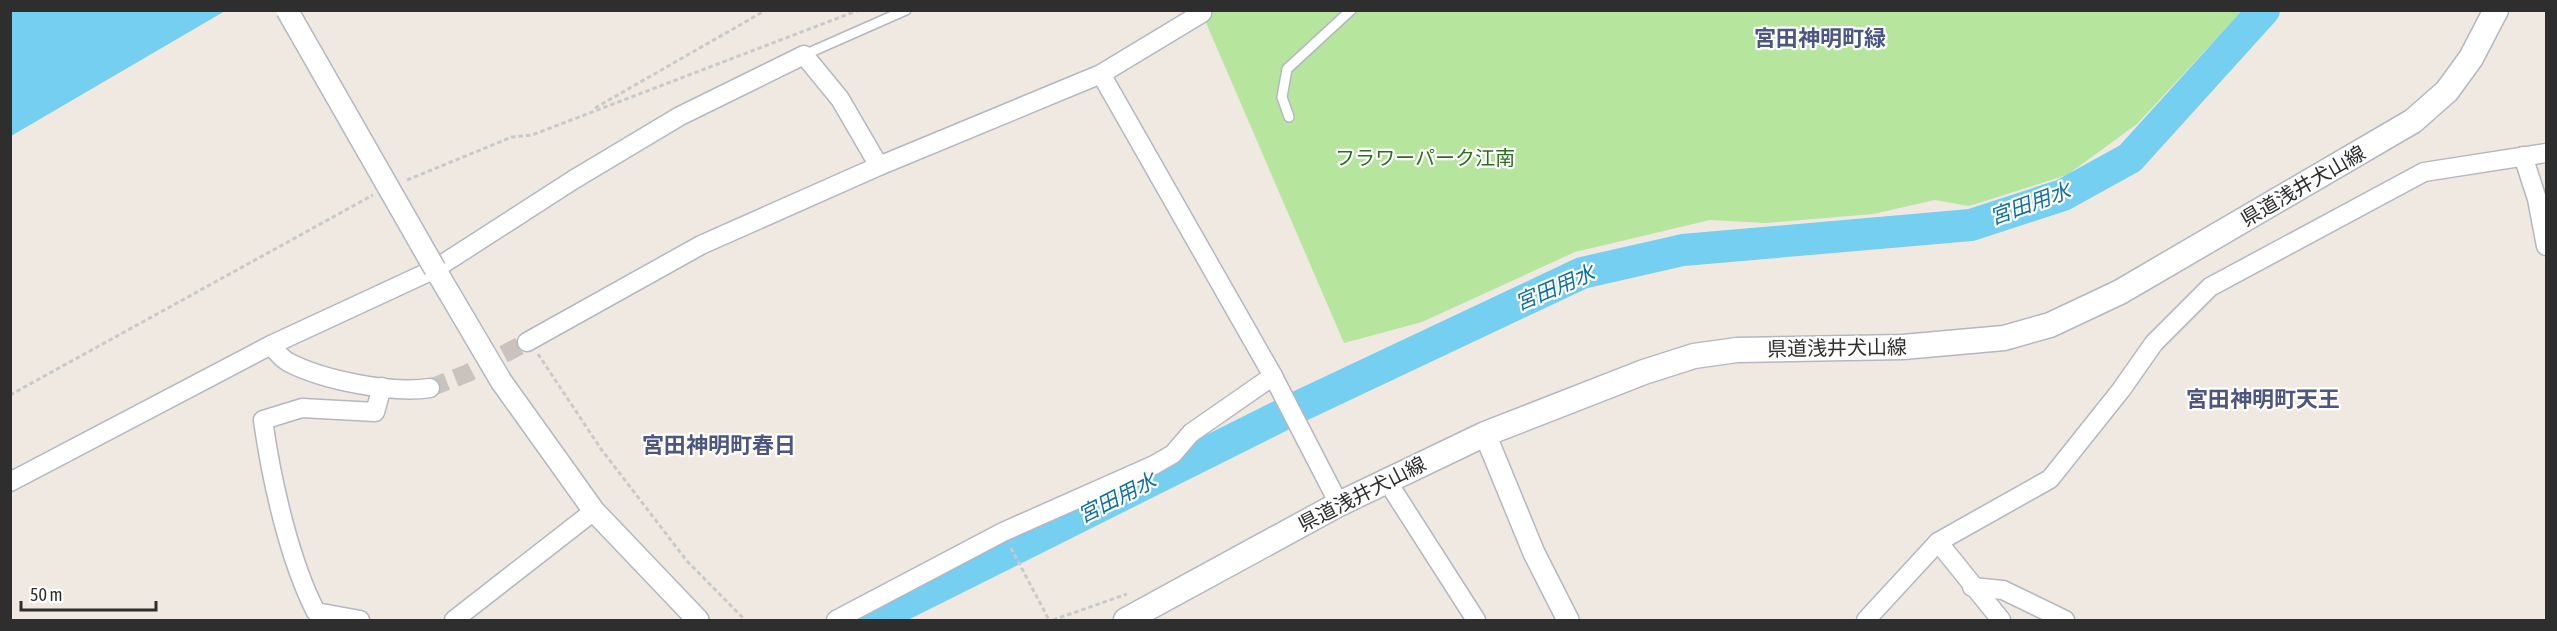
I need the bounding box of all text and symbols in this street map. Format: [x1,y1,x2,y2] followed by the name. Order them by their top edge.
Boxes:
[1754,25,1886,51] district label: 宮田神明町緑
[2236,141,2369,231] street label: 県道浅井犬山線
[1335,146,1515,169] park label: フラワーパーク江南
[1986,177,2075,229] water label: 宮田用水
[1511,259,1600,315] water label: 宮田用水
[1767,335,1907,360] street label: 県道浅井犬山線
[2186,386,2340,412] district label: 宮田神明町天王
[642,432,796,458] district label: 宮田神明町春日
[1294,452,1429,536] street label: 県道浅井犬山線
[1074,466,1161,527] water label: 宮田用水
[21,574,156,612] scale bar
[30,584,62,605] text: 50 m

